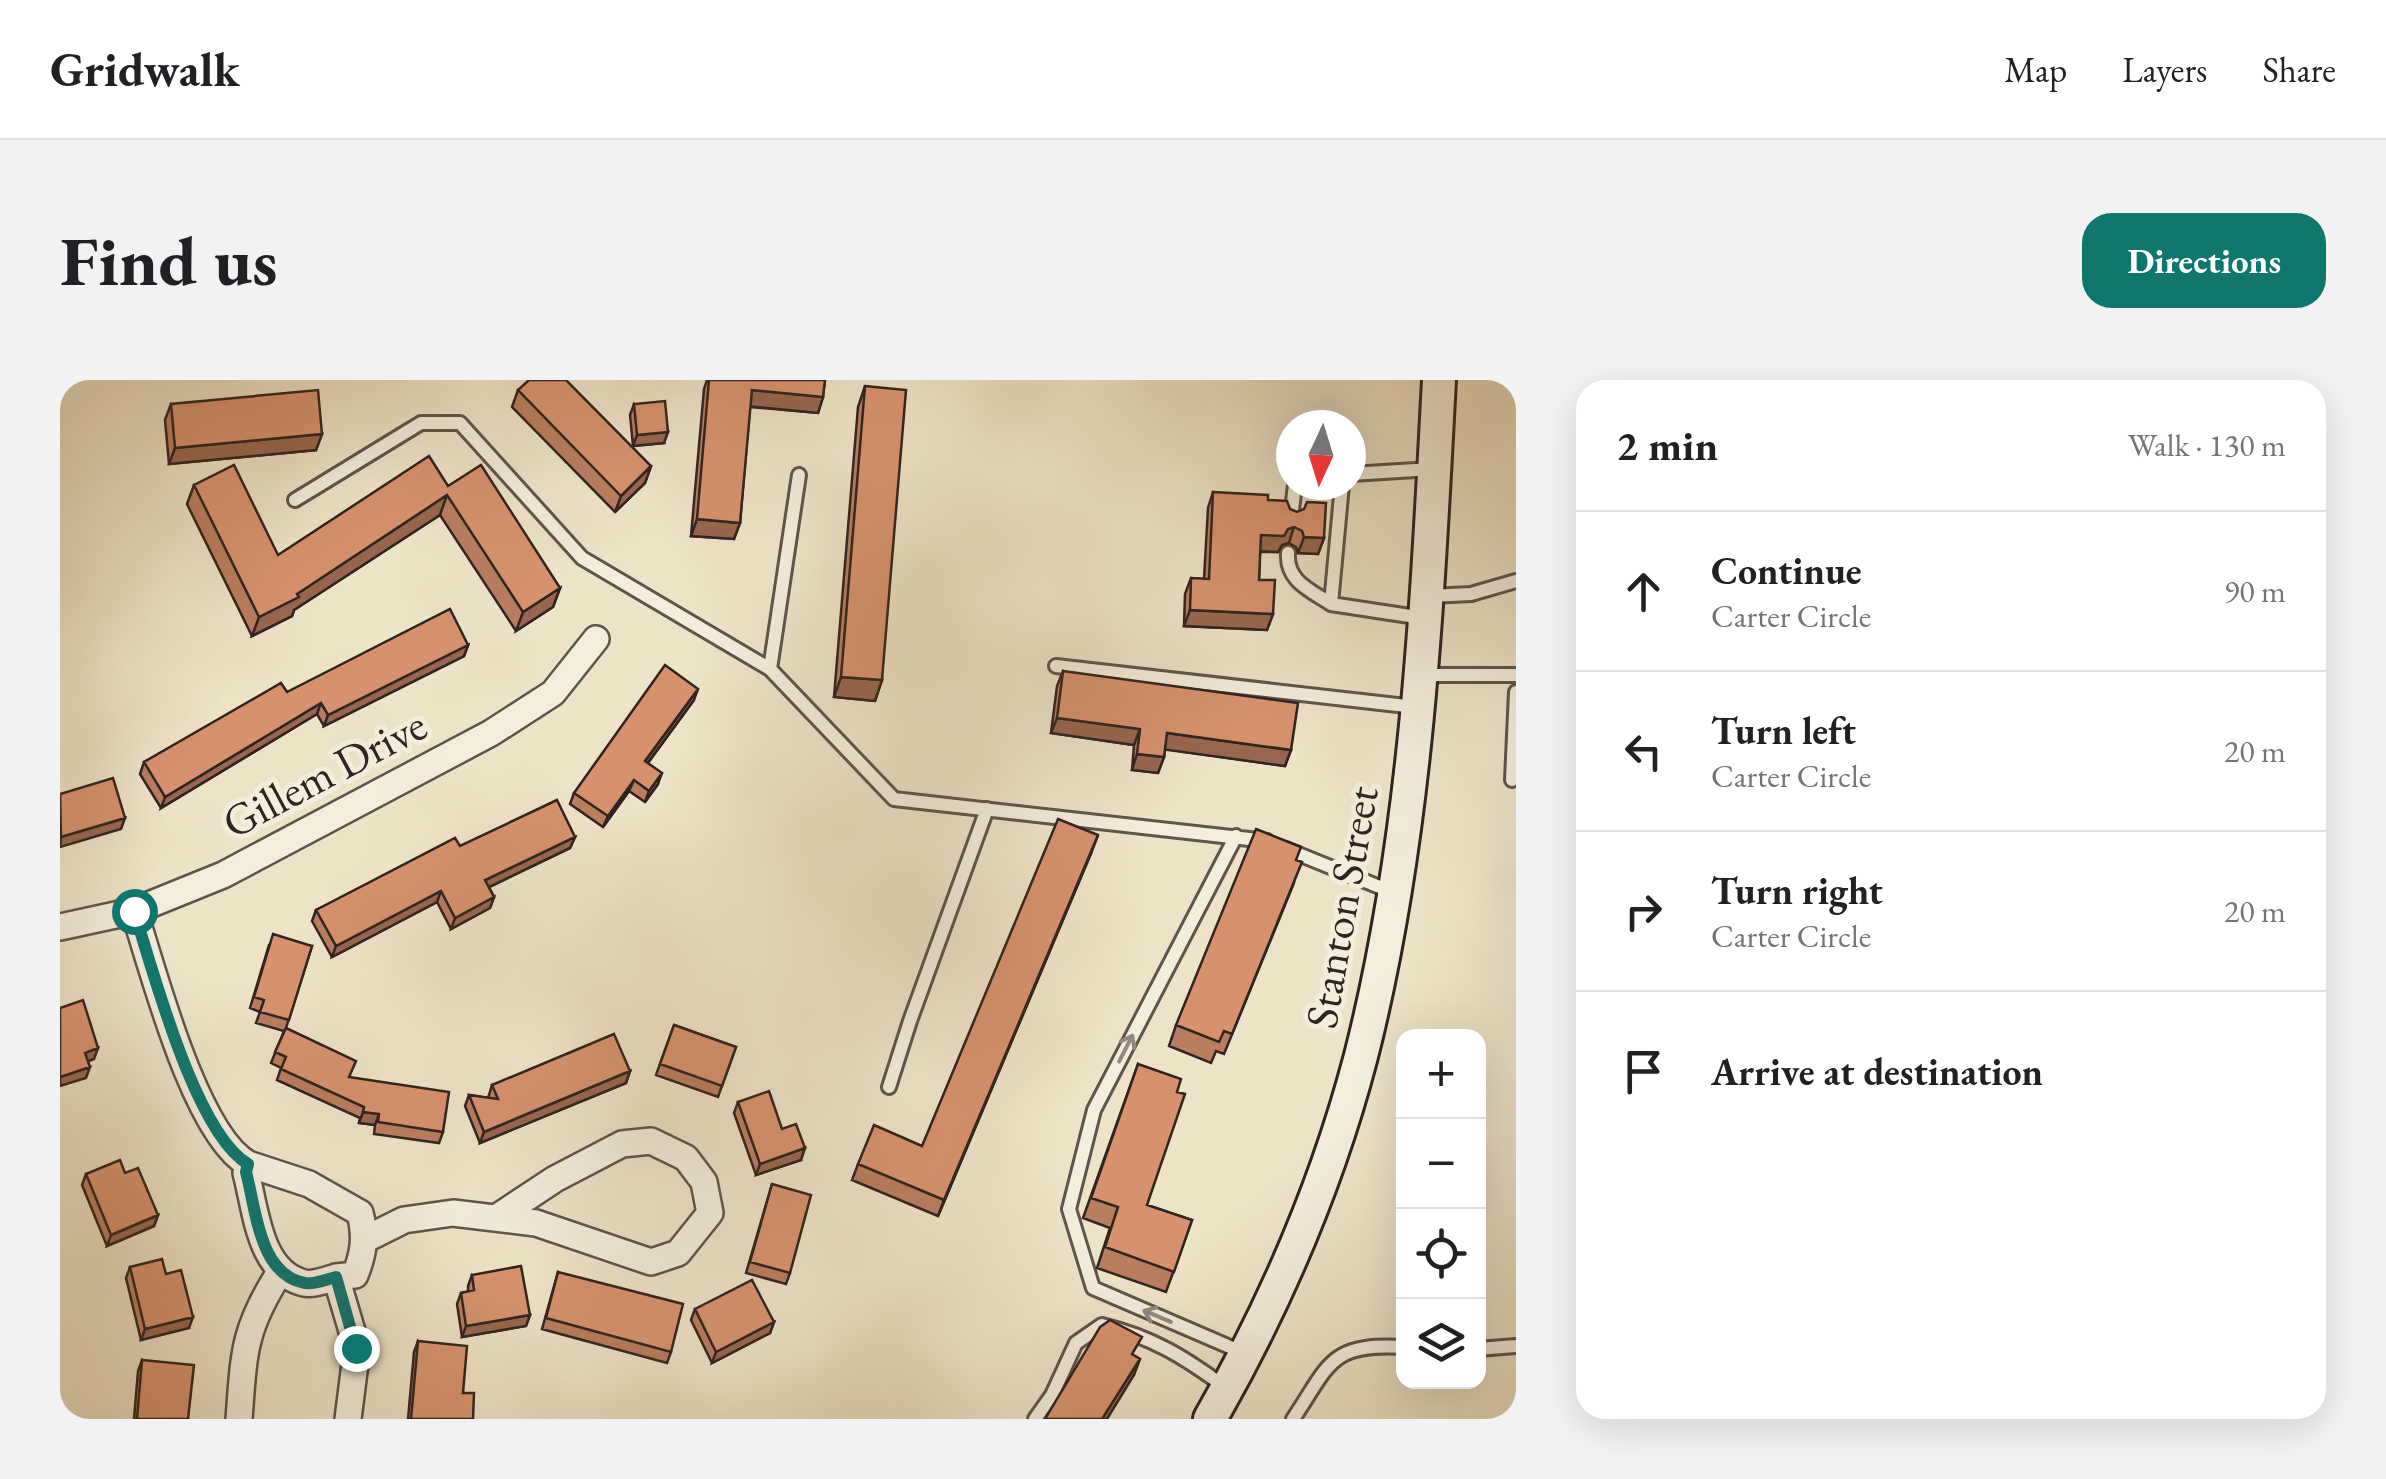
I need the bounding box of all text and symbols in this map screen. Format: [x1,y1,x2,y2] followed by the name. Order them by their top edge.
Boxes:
[50,38,240,100] text: Gridwalk
[2004,47,2067,92] text: Map
[2122,47,2207,92] text: Layers
[2262,47,2336,92] text: Share
[2082,213,2326,308] button: Directions
[60,215,278,306] text: Find us
[1276,410,1366,500] north arrow
[1616,418,1718,473] text: 2 min
[2128,424,2286,466] text: Walk · 130 m
[1711,546,1862,595] text: Continue
[1616,564,1671,619] icon: ahead
[2224,570,2286,612] text: 90 m
[1711,595,1871,637] text: Carter Circle
[212,695,436,851] street label: Gillem Drive
[1711,706,1856,755] text: Turn left
[1616,724,1671,779] icon: left
[2224,730,2286,772] text: 20 m
[1711,755,1871,797] text: Carter Circle
[1291,781,1391,1033] street label: Stanton Street
[1711,866,1883,915] text: Turn right
[1616,884,1671,939] icon: right
[112,889,158,935] route start
[2224,890,2286,932] text: 20 m
[1711,915,1871,957] text: Carter Circle
[1396,1029,1486,1389] map controls
[1396,1029,1486,1119] button: +
[1117,1033,1136,1063] one-way arrow
[1616,1044,1671,1099] icon: arrive
[1711,1047,2043,1096] text: Arrive at destination
[1396,1119,1486,1209] button: −
[1396,1209,1486,1299] button: locate
[1396,1299,1486,1389] button: layers
[1142,1306,1173,1324] one-way arrow
[334,1326,380,1372] route end

